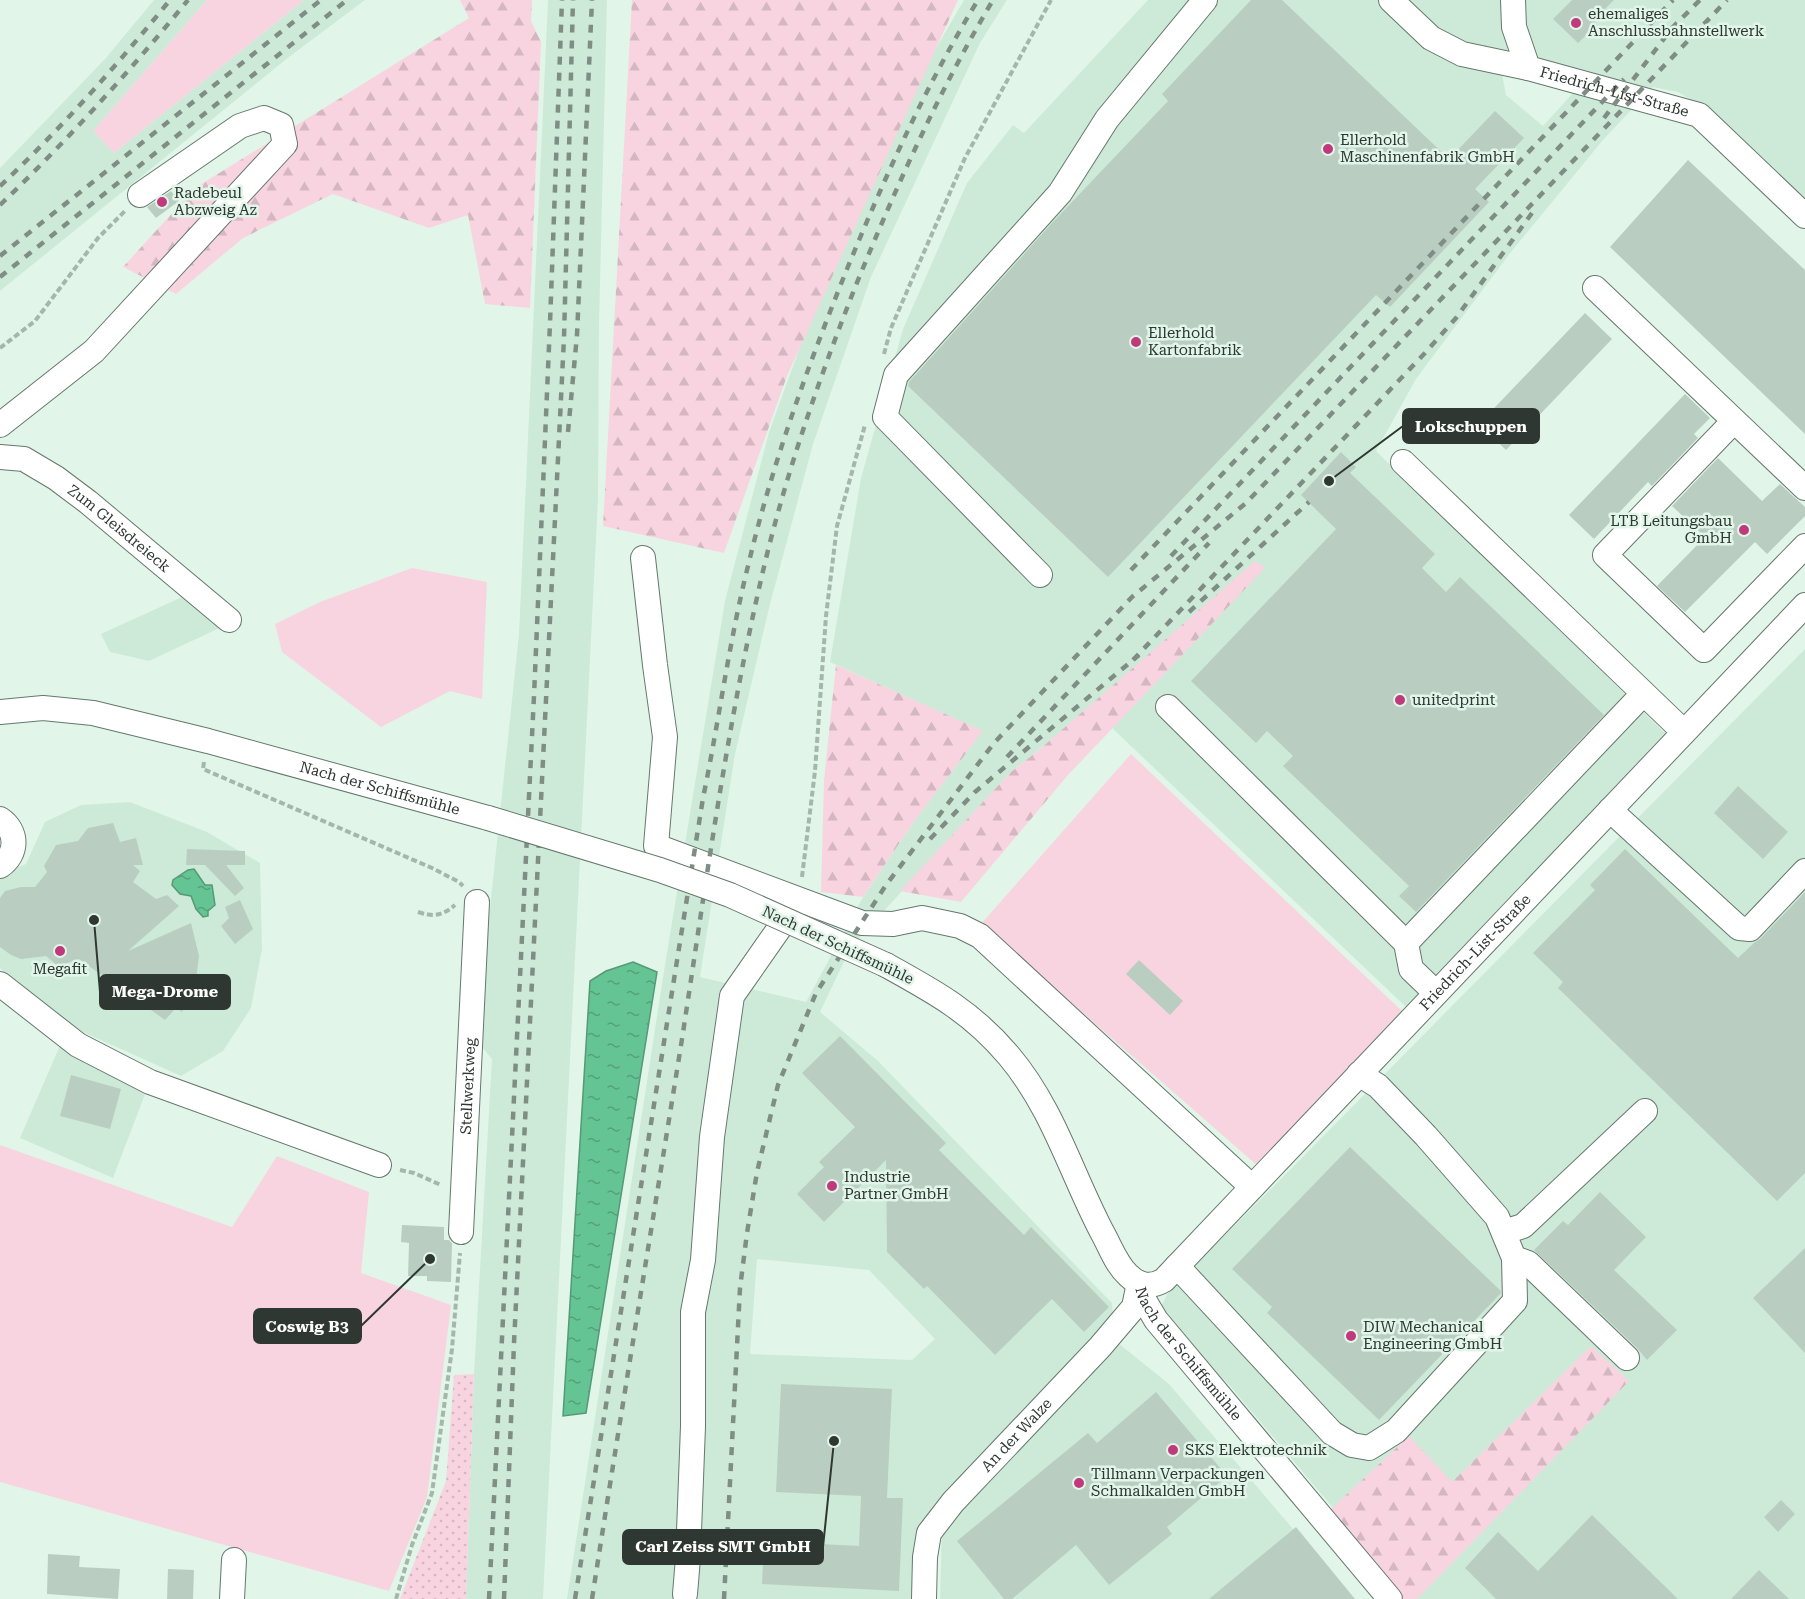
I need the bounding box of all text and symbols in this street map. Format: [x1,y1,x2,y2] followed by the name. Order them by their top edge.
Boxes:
[1588,5,1765,40] place label: ehemaliges Anschlussbahnstellwerk
[1569,16,1583,30] marker: ehemaliges Anschlussbahnstellwerk
[1538,63,1691,121] street label: Friedrich-List-Straße
[1340,131,1515,166] place label: Ellerhold Maschinenfabrik GmbH
[1321,142,1335,156] marker: Ellerhold Maschinenfabrik GmbH
[174,184,257,219] place label: Radebeul Abzweig Az
[155,195,169,209] marker: Radebeul Abzweig Az
[1148,324,1242,359] place label: Ellerhold Kartonfabrik
[1129,335,1143,349] marker: Ellerhold Kartonfabrik
[1403,409,1539,443] callout: Lokschuppen
[1415,417,1527,436] text: Lokschuppen
[64,481,174,576] street label: Zum Gleisdreieck
[1610,512,1733,547] place label: LTB Leitungsbau GmbH
[1737,523,1751,537] marker: LTB Leitungsbau GmbH
[1412,691,1496,709] place label: unitedprint
[1393,693,1407,707] marker: unitedprint
[298,758,462,819] street label: Nach der Schiffsmühle
[1416,890,1535,1014] street label: Friedrich-List-Straße
[759,902,917,988] street label: Nach der Schiffsmühle
[53,944,67,958] marker: Megafit
[33,960,88,978] place label: Megafit
[100,975,230,1009] callout: Mega-Drome
[112,982,218,1001] text: Mega-Drome
[457,1037,479,1135] street label: Stellwerkweg
[844,1168,949,1203] place label: Industrie Partner GmbH
[825,1179,839,1193] marker: Industrie Partner GmbH
[1131,1285,1245,1424] street label: Nach der Schiffsmühle
[254,1309,361,1343] callout: Coswig B3
[265,1317,349,1336] text: Coswig B3
[1363,1318,1502,1353] place label: DIW Mechanical Engineering GmbH
[1344,1329,1358,1343] marker: DIW Mechanical Engineering GmbH
[978,1394,1056,1475] street label: An der Walze
[1185,1441,1327,1459] place label: SKS Elektrotechnik
[1166,1443,1180,1457] marker: SKS Elektrotechnik
[1091,1465,1265,1500] place label: Tillmann Verpackungen Schmalkalden GmbH
[1072,1476,1086,1490] marker: Tillmann Verpackungen Schmalkalden GmbH
[623,1530,823,1564] callout: Carl Zeiss SMT GmbH
[635,1537,811,1556] text: Carl Zeiss SMT GmbH

